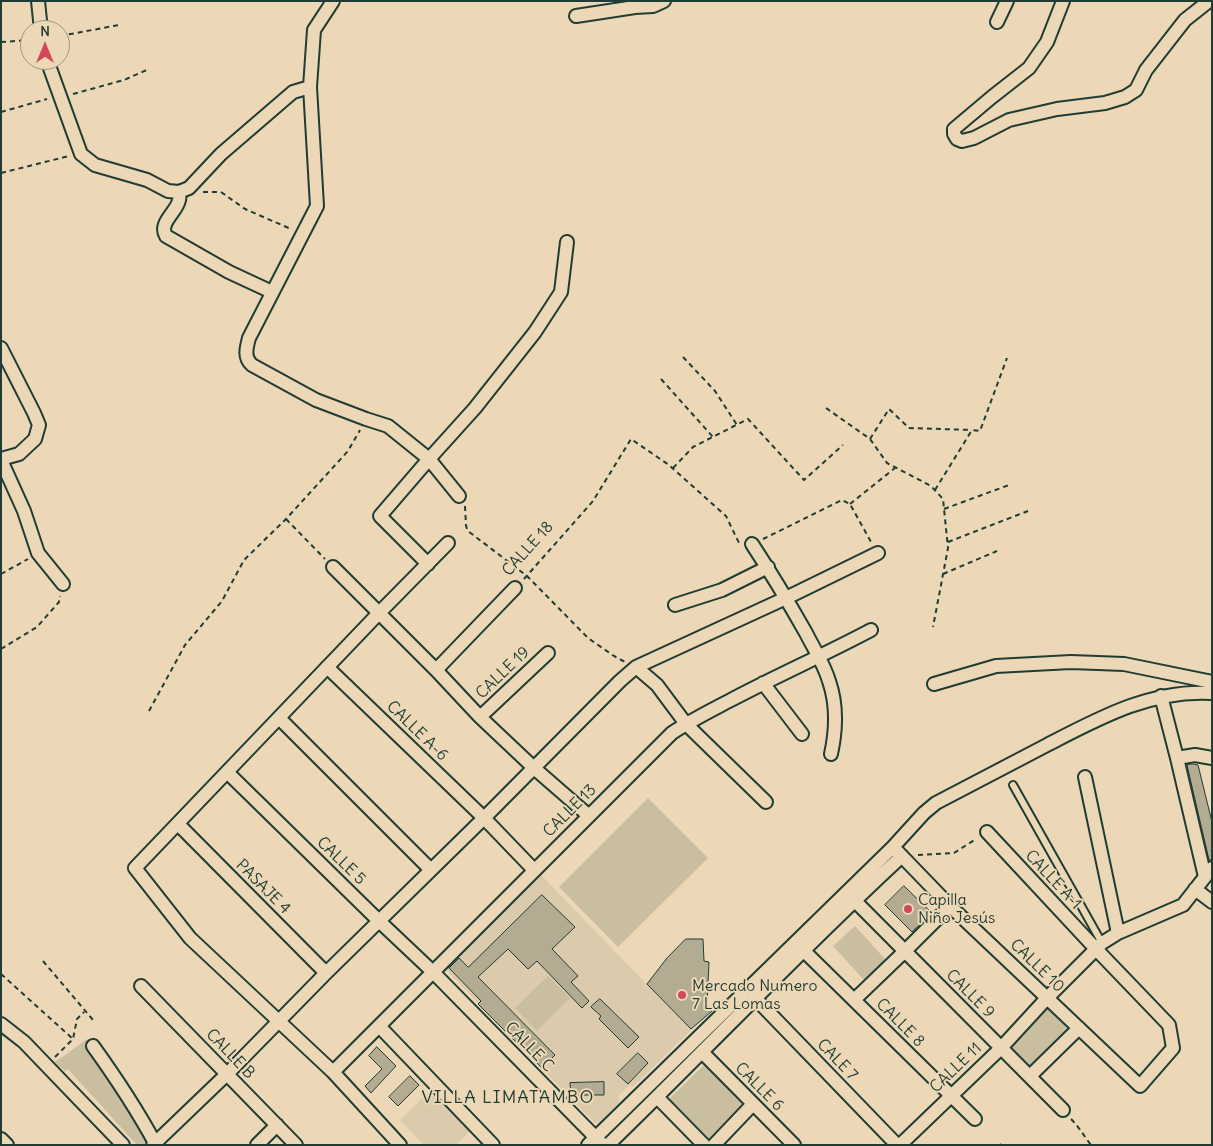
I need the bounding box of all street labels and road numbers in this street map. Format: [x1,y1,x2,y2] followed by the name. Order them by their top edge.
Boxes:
[498,518,558,580] street label: CALLE 18
[472,643,534,703] street label: CALLE 19
[382,697,452,765] street label: CALLE A-6
[540,781,600,841] street label: CALLE 13
[313,833,369,889] street label: CALLE 5
[1021,846,1085,914] street label: CALLE A-1
[232,856,294,918] street label: PASAJE 4
[1006,935,1068,997] street label: CALLE 10
[942,966,998,1022] street label: CALLE 9
[872,995,928,1051] street label: CALLE 8
[501,1018,557,1076] street label: CALLE C
[202,1025,258,1083] street label: CALLE B
[813,1035,861,1085] street label: CALE 7
[926,1039,986,1097] street label: CALLE 11
[731,1059,787,1115] street label: CALLE 6

